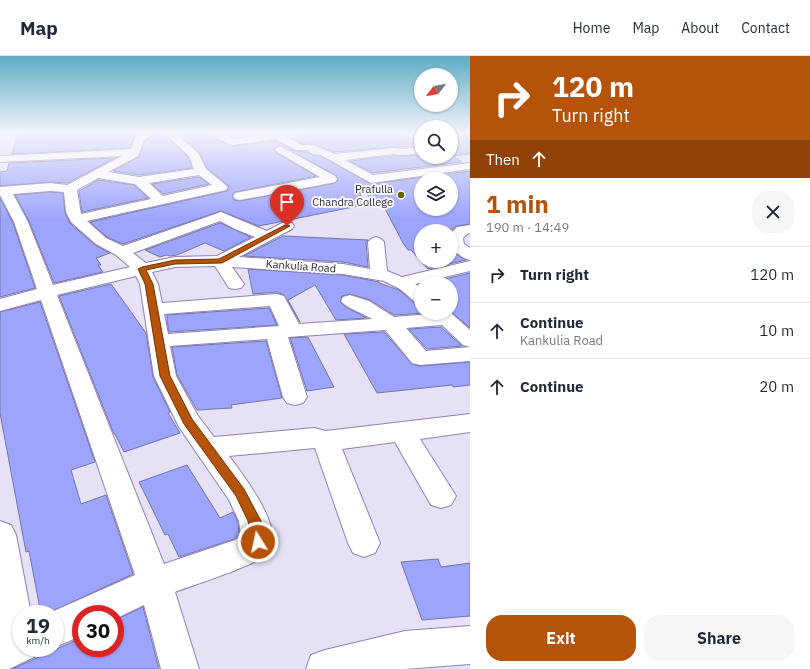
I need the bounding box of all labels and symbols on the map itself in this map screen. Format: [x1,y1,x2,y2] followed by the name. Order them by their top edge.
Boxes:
[414,68,458,112] north arrow
[312,182,393,209] place label: Prafulla Chandra College
[270,185,304,226] pin
[396,190,406,200] marker: Prafulla Chandra College
[265,257,337,275] street label: Kankulia Road
[237,521,279,563] position arrow
[72,605,124,657] speed limit sign: 30

